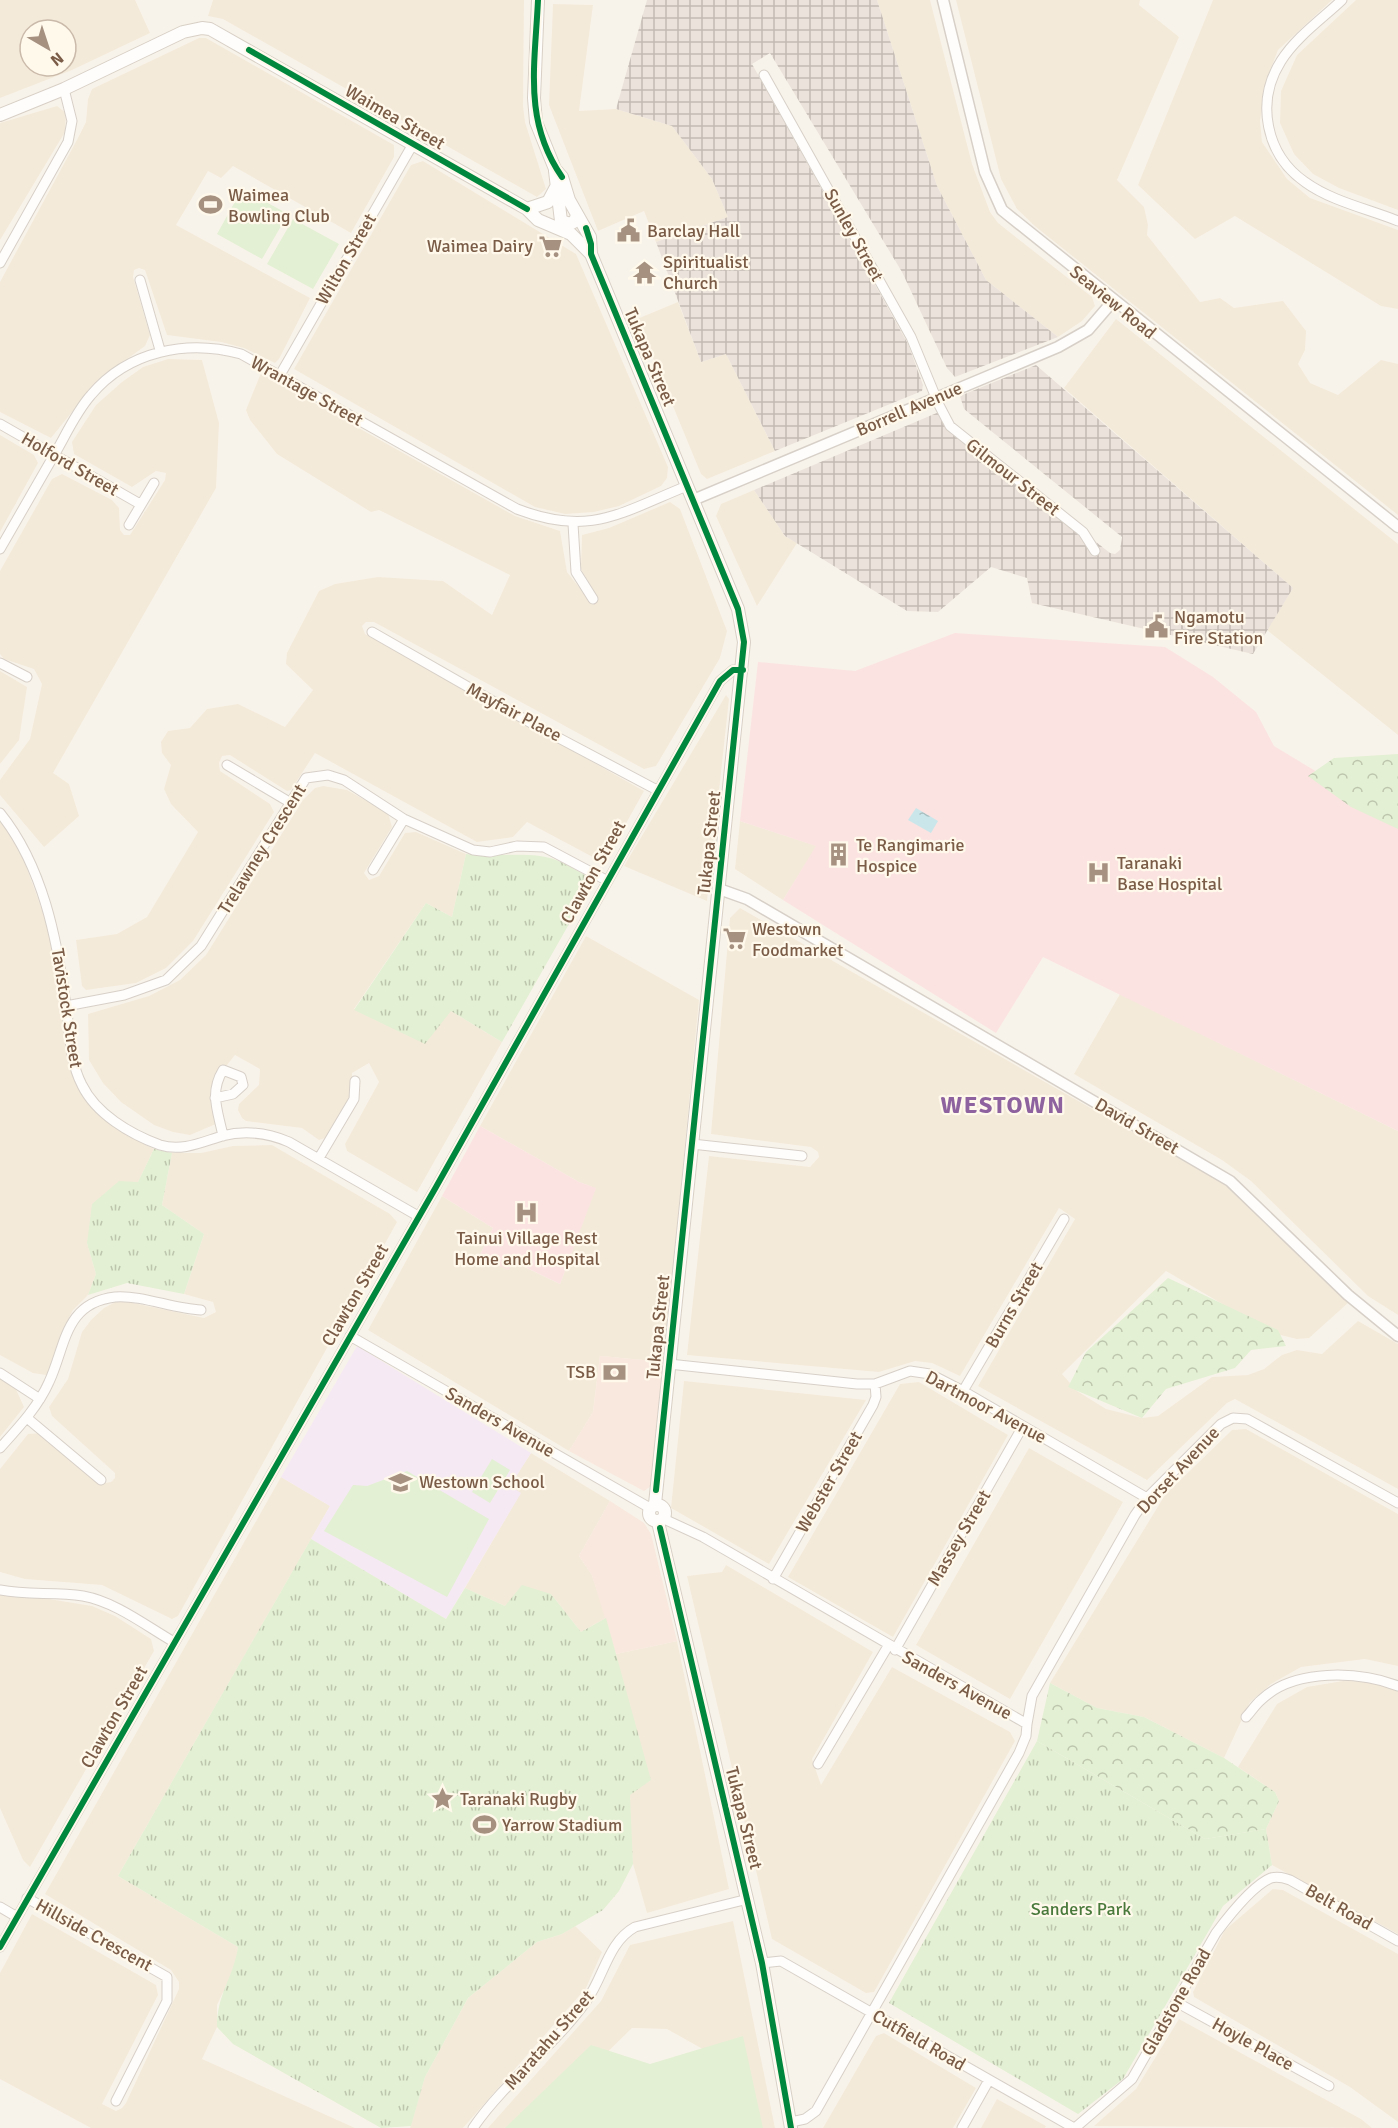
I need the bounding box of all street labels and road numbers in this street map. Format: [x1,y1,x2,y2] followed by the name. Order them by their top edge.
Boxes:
[341,79,449,155] street label: Waimea Street
[819,185,889,285] street label: Sunley Street
[311,210,381,308] street label: Wilton Street
[1065,260,1161,344] street label: Seaview Road
[619,304,681,410] street label: Tukapa Street
[247,351,367,431] street label: Wrantage Street
[853,377,965,441] street label: Borrell Avenue
[17,427,123,501] street label: Holford Street
[962,434,1064,520] street label: Gilmour Street
[463,678,565,746] street label: Mayfair Place
[213,780,311,918] street label: Trelawney Crescent
[693,790,725,896] street label: Tukapa Street
[556,817,630,927] street label: Clawton Street
[47,947,87,1069] street label: Tavistock Street
[1091,1093,1183,1159] street label: David Street
[317,1240,393,1350] street label: Clawton Street
[980,1258,1048,1352] street label: Burns Street
[642,1274,674,1380] street label: Tukapa Street
[922,1366,1050,1448] street label: Dartmoor Avenue
[442,1382,558,1462] street label: Sanders Avenue
[1132,1422,1224,1518] street label: Dorset Avenue
[791,1427,867,1537] street label: Webster Street
[923,1486,995,1590] street label: Massey Street
[898,1646,1016,1724] street label: Sanders Avenue
[76,1662,152,1772] street label: Clawton Street
[721,1764,767,1872] street label: Tukapa Street
[1302,1879,1376,1935] street label: Belt Road
[32,1894,156,1976] street label: Hillside Crescent
[1136,1944,1216,2060] street label: Gladstone Road
[500,1986,598,2094] street label: Maratahu Street
[869,2004,969,2076] street label: Cutfield Road
[1208,2013,1298,2075] street label: Hoyle Place

